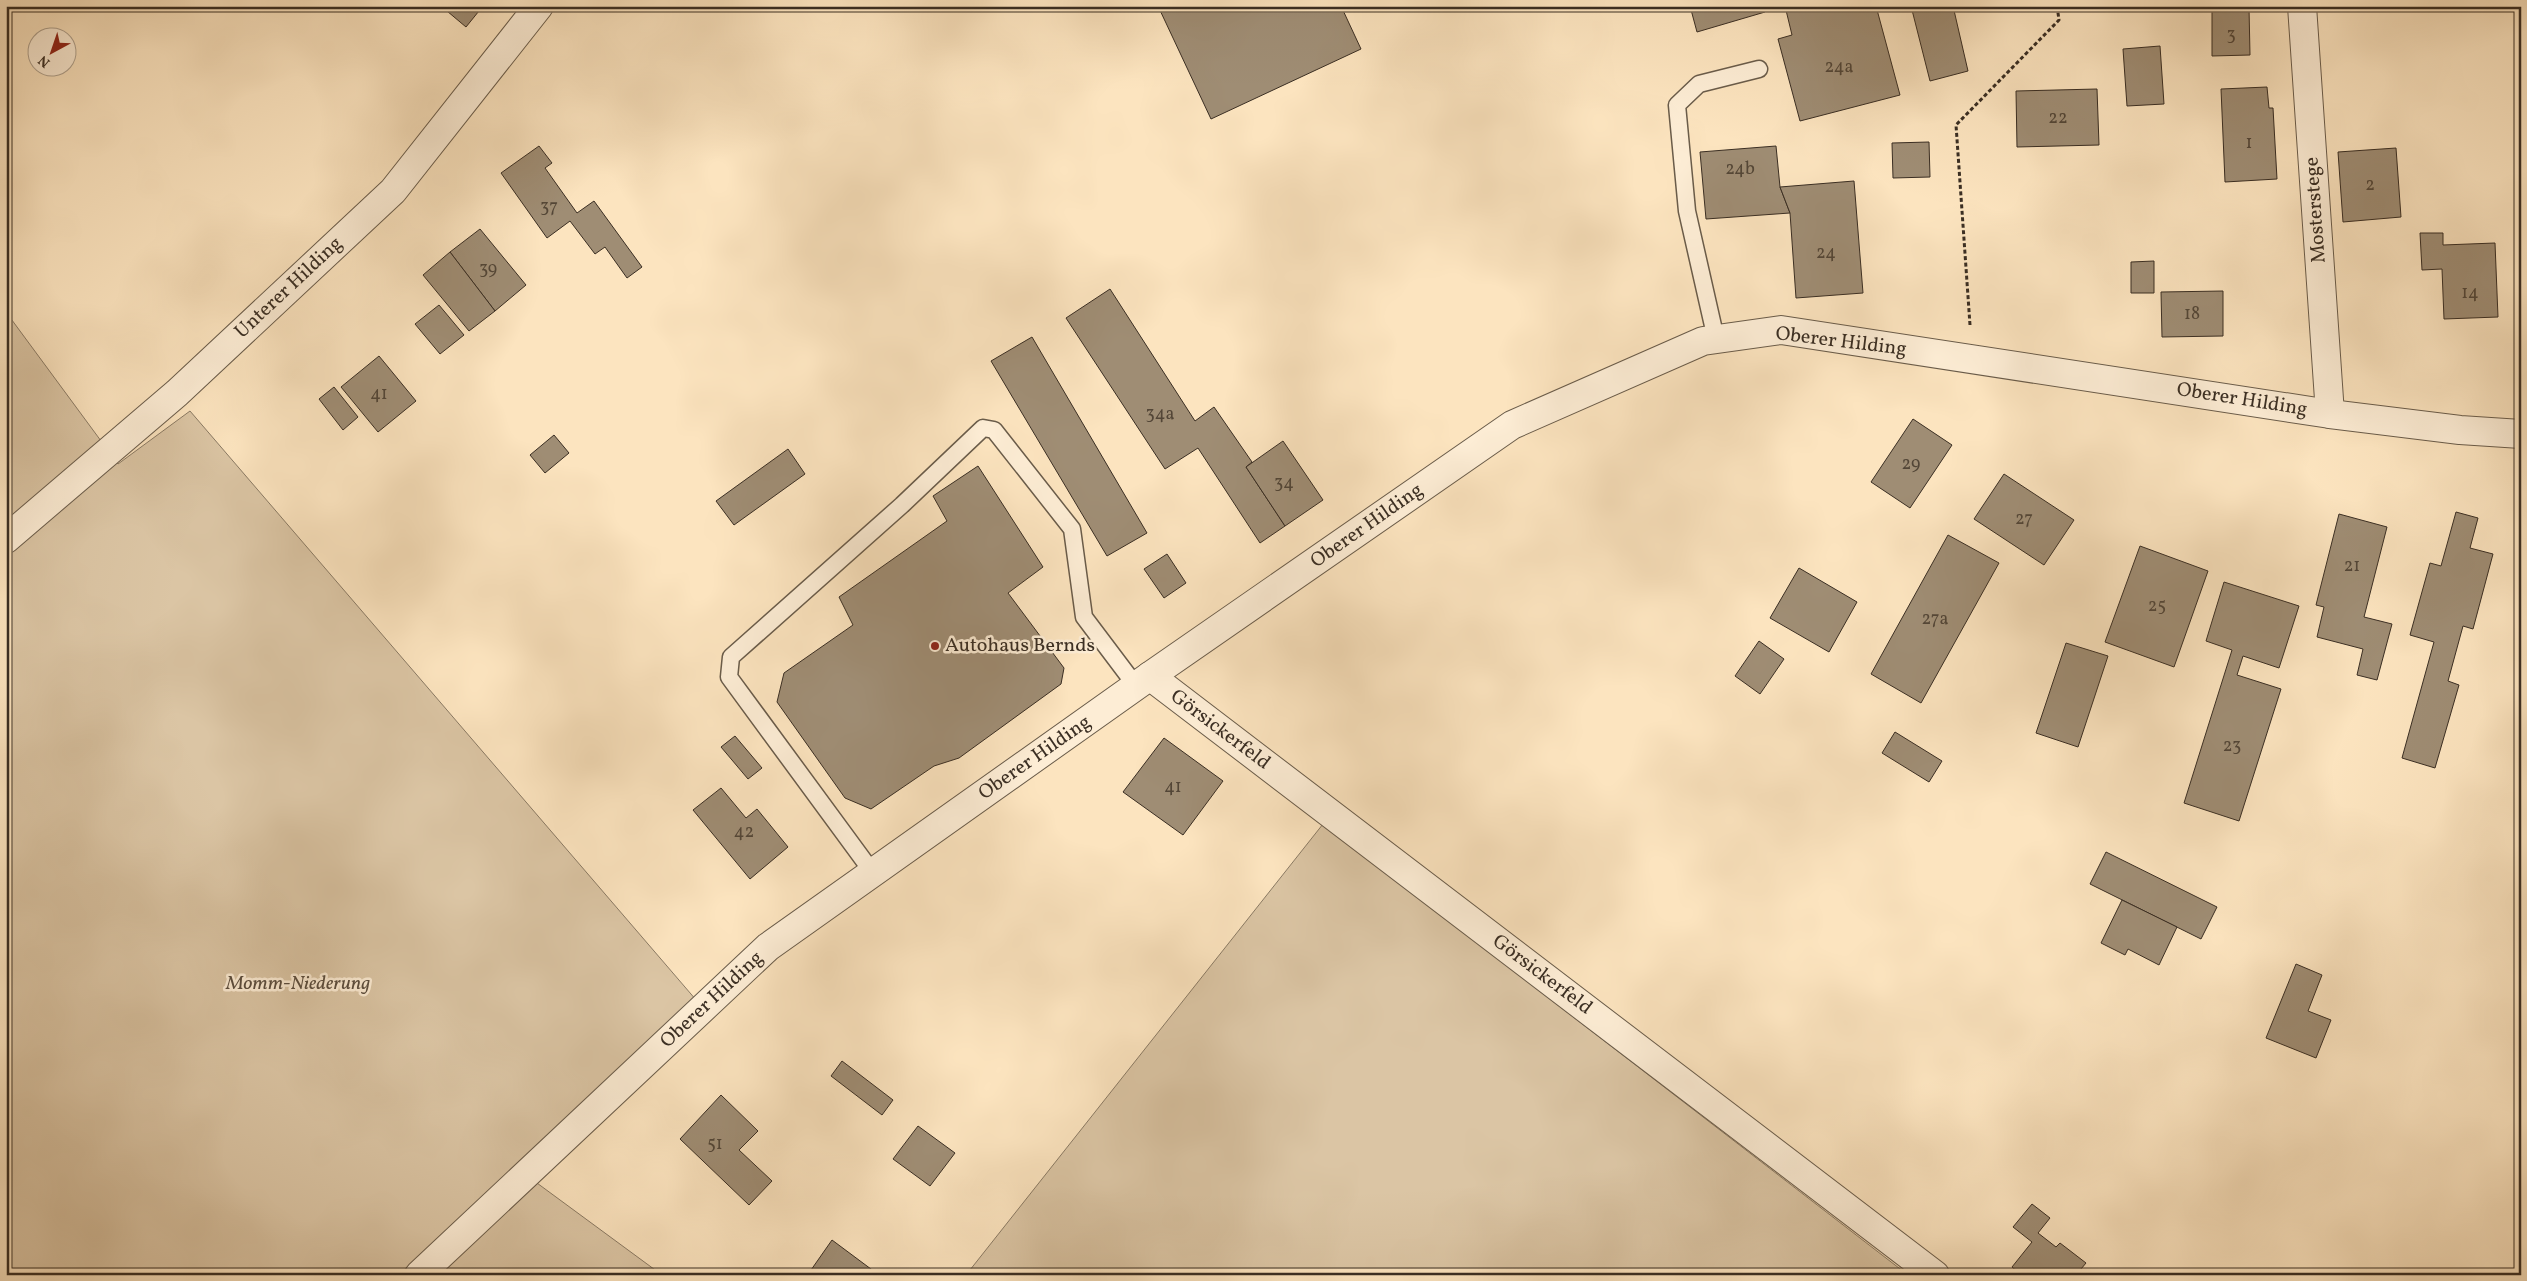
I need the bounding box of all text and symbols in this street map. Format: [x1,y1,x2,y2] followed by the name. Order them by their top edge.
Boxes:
[2226,23,2236,48] house number: 3
[28,28,78,78] north arrow
[35,50,55,71] text: N
[1825,55,1853,80] house number: 24a
[2048,106,2068,131] house number: 22
[2246,131,2252,156] house number: 1
[2298,156,2334,264] street label: Mosterstege
[1725,157,1755,182] house number: 24b
[2365,173,2375,198] house number: 2
[540,195,558,220] house number: 37
[229,231,349,345] street label: Unterer Hilding
[1816,241,1836,266] house number: 24
[479,257,497,282] house number: 39
[2461,281,2479,306] house number: 14
[2184,302,2200,327] house number: 18
[1774,320,1908,364] street label: Oberer Hilding
[2175,376,2309,424] street label: Oberer Hilding
[370,382,388,407] house number: 41
[1146,402,1175,427] house number: 34a
[1902,452,1920,477] house number: 29
[1274,471,1294,496] house number: 34
[1305,477,1429,575] street label: Oberer Hilding
[2015,507,2033,532] house number: 27
[2344,554,2360,579] house number: 21
[2148,594,2166,619] house number: 25
[1922,607,1948,632] house number: 27a
[945,632,1095,660] place label: Autohaus Bernds
[929,640,941,652] marker: Autohaus Bernds
[1164,683,1276,777] street label: Görsickerfeld
[973,709,1097,807] street label: Oberer Hilding
[2223,734,2241,759] house number: 23
[1164,775,1182,800] house number: 41
[734,820,754,845] house number: 42
[1486,928,1598,1022] street label: Görsickerfeld
[654,945,770,1055] street label: Oberer Hilding
[225,970,370,998] park label: Momm-Niederung
[707,1132,723,1157] house number: 51

